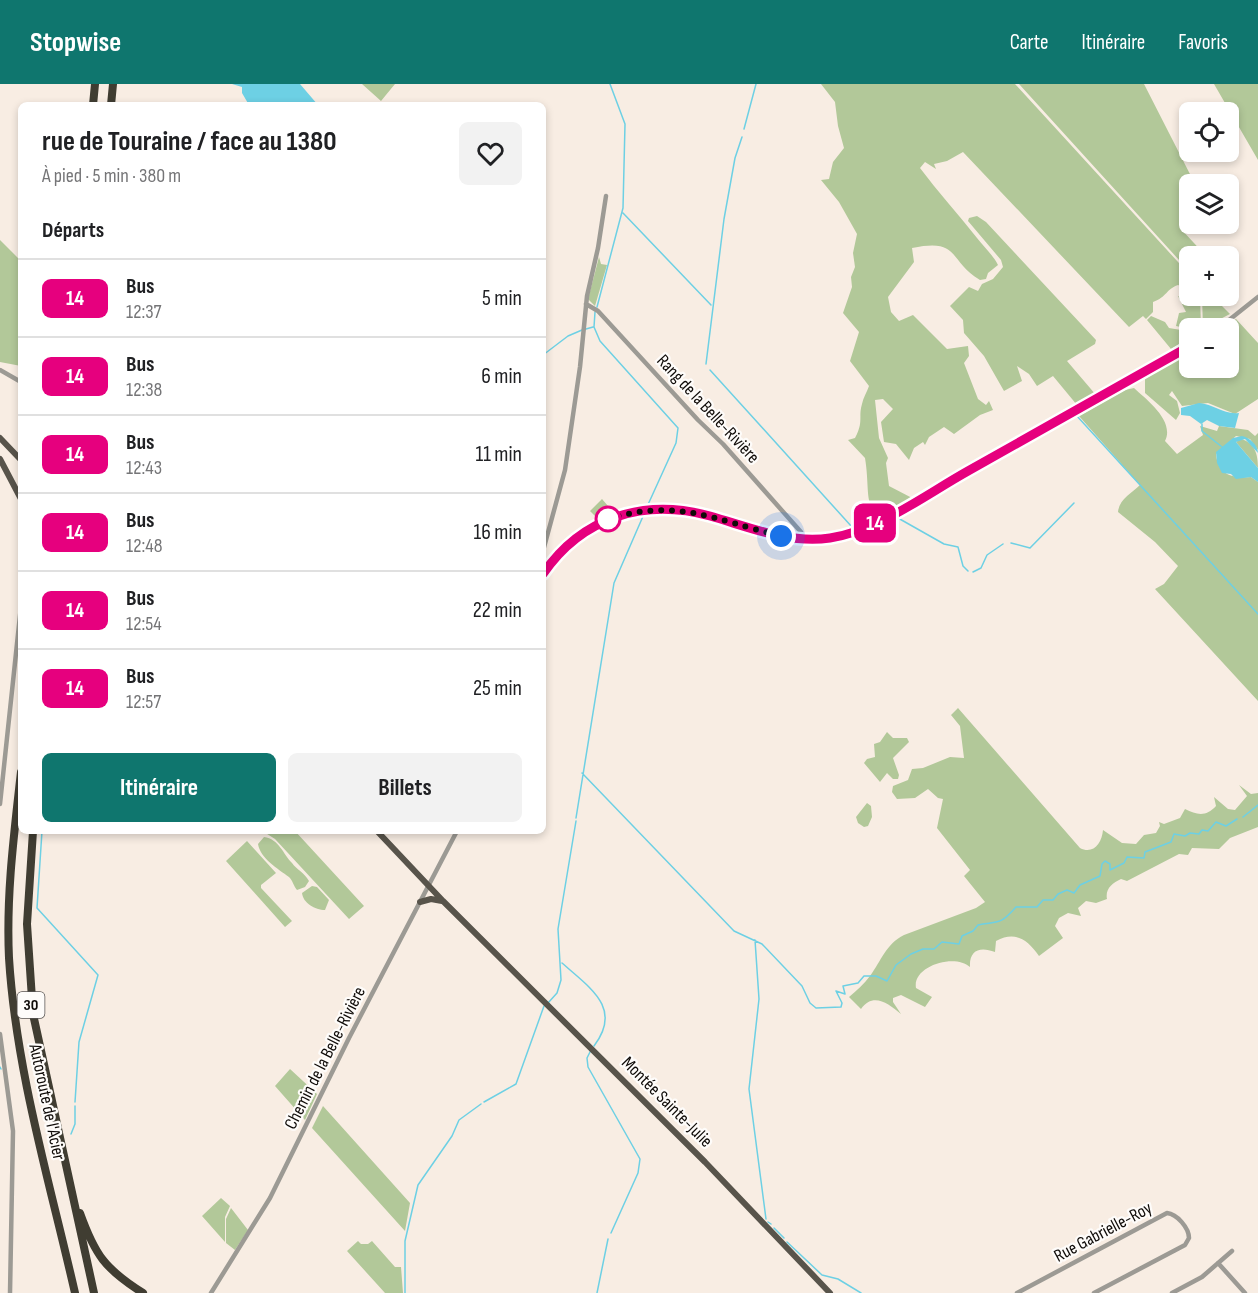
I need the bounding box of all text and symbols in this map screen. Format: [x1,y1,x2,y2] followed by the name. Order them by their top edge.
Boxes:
[30,26,121,59] text: Stopwise
[1010,30,1049,55] text: Carte
[1082,30,1145,55] text: Itinéraire
[1178,30,1228,55] text: Favoris
[1179,102,1239,378] map controls
[1179,102,1239,162] button: locate
[459,122,522,185] button: heart
[42,125,337,158] text: rue de Touraine / face au 1380
[42,164,181,188] text: À pied · 5 min · 380 m
[1179,174,1239,234] button: layers
[42,217,104,244] text: Départs
[1179,246,1239,306] button: +
[126,273,155,300] text: Bus
[482,285,522,312] text: 5 min
[66,286,84,311] text: 14
[126,300,162,324] text: 12:37
[1179,318,1239,378] button: −
[652,350,764,468] street label: Rang de la Belle-Rivière
[126,351,155,378] text: Bus
[481,363,522,390] text: 6 min
[66,364,84,389] text: 14
[126,378,162,402] text: 12:38
[126,429,155,456] text: Bus
[475,441,522,468] text: 11 min
[66,442,84,467] text: 14
[126,456,162,480] text: 12:43
[848,504,902,542] line badge: 14
[595,506,621,532] unlabelled marker
[126,507,155,534] text: Bus
[866,511,884,536] text: 14
[474,519,522,546] text: 16 min
[66,520,84,545] text: 14
[766,521,796,551] your location
[126,534,162,558] text: 12:48
[126,585,155,612] text: Bus
[473,597,522,624] text: 22 min
[66,598,84,623] text: 14
[126,612,162,636] text: 12:54
[126,663,155,690] text: Bus
[473,675,522,702] text: 25 min
[66,676,84,701] text: 14
[126,690,161,714] text: 12:57
[42,753,276,822] button: Itinéraire
[288,753,522,822] button: Billets
[280,983,370,1133] street label: Chemin de la Belle-Rivière
[18,992,44,1018] road number: 30
[24,1041,70,1162] street label: Autoroute de l'Acier
[617,1052,717,1152] street label: Montée Sainte-Julie
[1050,1197,1156,1267] street label: Rue Gabrielle-Roy

